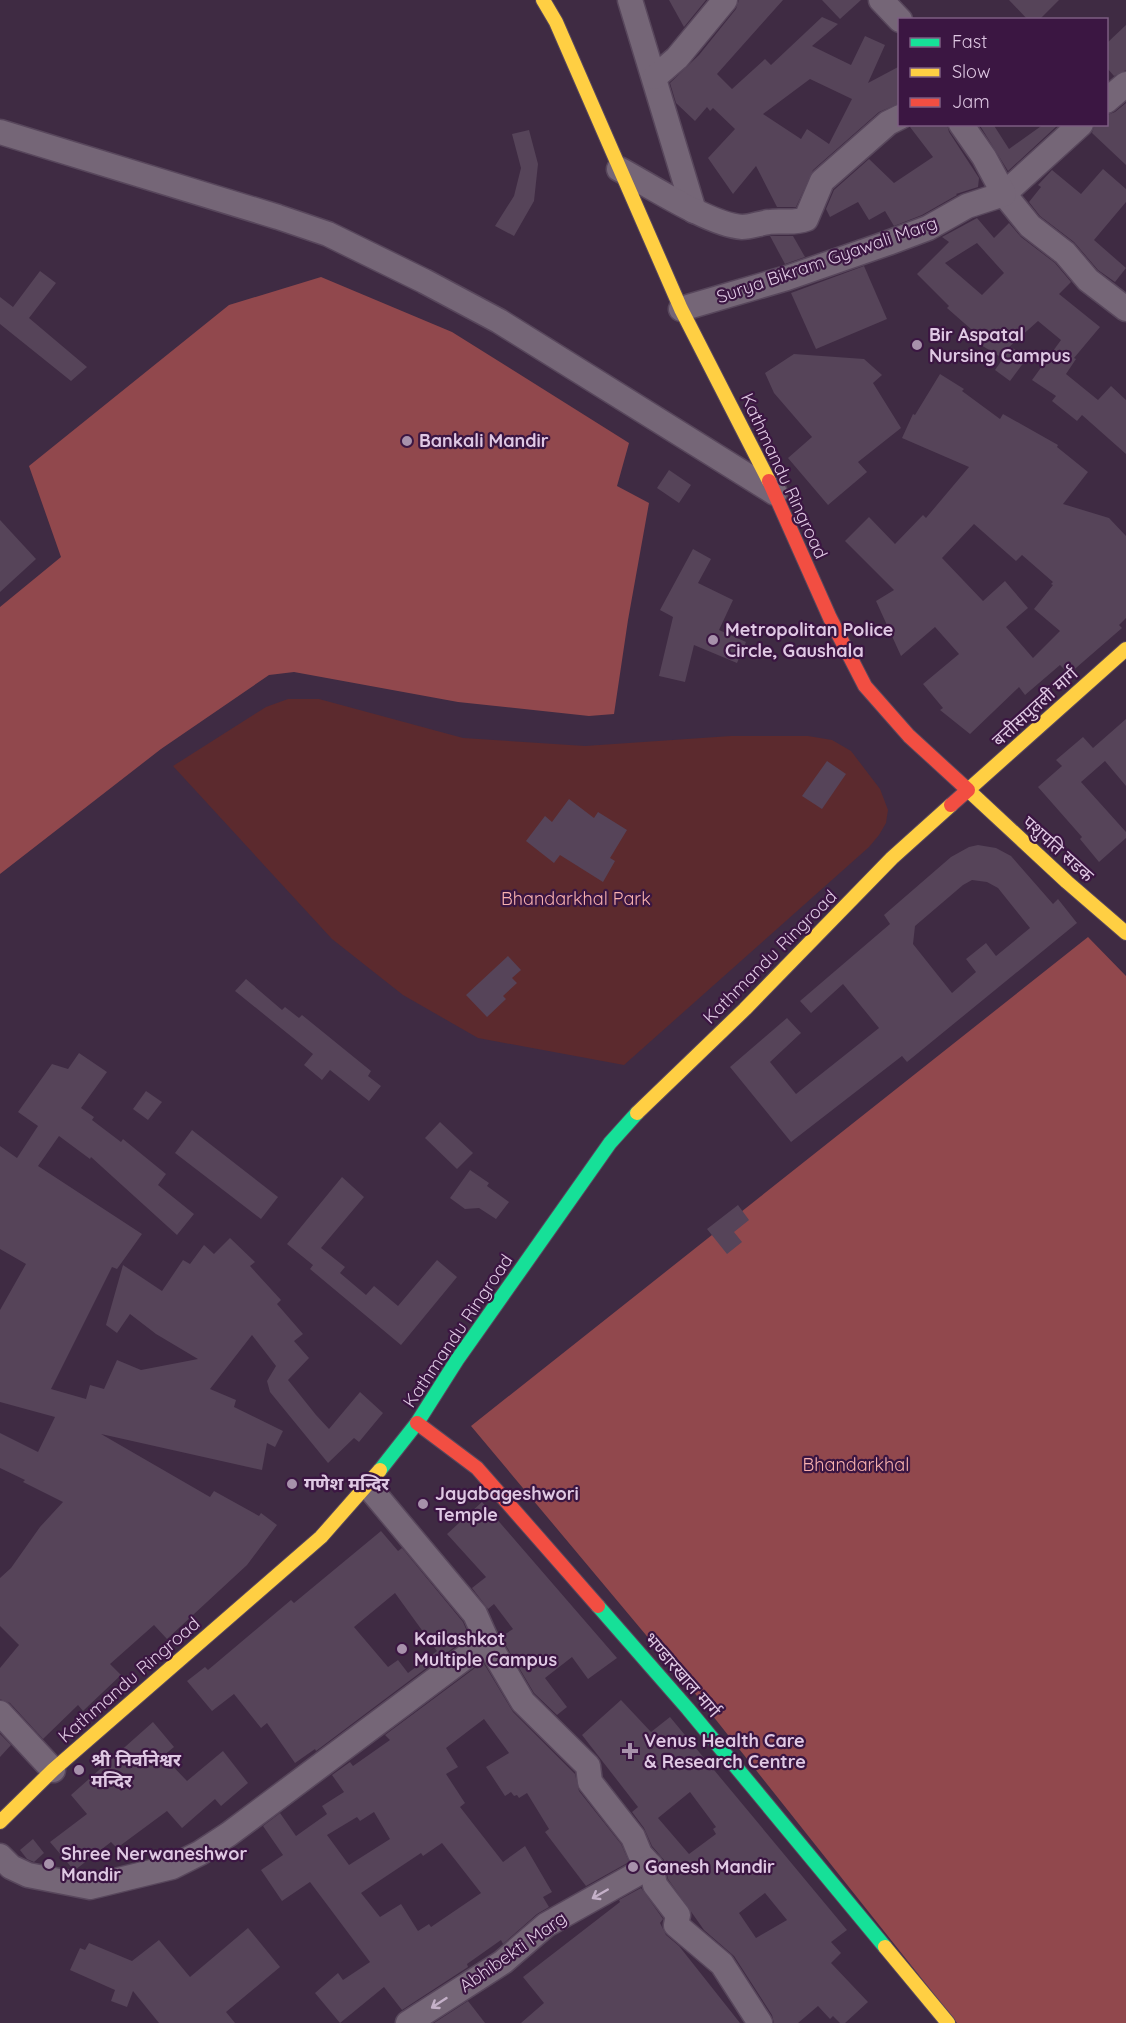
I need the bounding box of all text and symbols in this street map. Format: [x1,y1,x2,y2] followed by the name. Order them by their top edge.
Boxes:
[898,18,1108,126] legend
[952,30,987,53] text: Fast
[952,60,990,83] text: Slow
[952,90,990,113] text: Jam
[713,211,940,308] street label: Surya Bikram Gyawali Marg
[929,323,1071,367] place label: Bir Aspatal Nursing Campus
[910,338,924,352] marker: Bir Aspatal Nursing Campus
[736,389,833,562] street label: Kathmandu Ringroad
[419,429,549,452] place label: Bankali Mandir
[400,434,414,448] marker: Bankali Mandir
[725,618,893,662] place label: Metropolitan Police Circle, Gaushala
[706,633,720,647] marker: Metropolitan Police Circle, Gaushala
[987,661,1084,752] street label: बत्तीसपुतली मार्ग
[1017,811,1100,888] street label: पशुपति सडक
[698,885,842,1029] street label: Kathmandu Ringroad
[501,887,651,910] park label: Bhandarkhal Park
[398,1250,518,1412] street label: Kathmandu Ringroad
[803,1453,909,1476] park label: Bhandarkhal
[304,1472,390,1495] place label: गणेश मन्दिर
[285,1477,299,1491] marker: गणेश मन्दिर
[435,1482,579,1526] place label: Jayabageshwori Temple
[416,1497,430,1511] marker: Jayabageshwori Temple
[53,1612,204,1747] street label: Kathmandu Ringroad
[414,1627,557,1671] place label: Kailashkot Multiple Campus
[639,1628,726,1723] street label: भण्डारखाल मार्ग
[395,1642,409,1656] marker: Kailashkot Multiple Campus
[644,1729,806,1773] place label: Venus Health Care & Research Centre
[621,1742,639,1760] marker: Venus Health Care & Research Centre
[91,1748,182,1792] place label: श्री निर्वानेश्वर मन्दिर
[72,1763,86,1777] marker: श्री निर्वानेश्वर मन्दिर
[61,1842,247,1886] place label: Shree Nerwaneshwor Mandir
[645,1855,775,1878] place label: Ganesh Mandir
[42,1857,56,1871] marker: Shree Nerwaneshwor Mandir
[626,1860,640,1874] marker: Ganesh Mandir
[592,1889,609,1901] one-way arrow
[455,1906,571,1997] street label: Abhibekti Marg
[431,1998,448,2010] one-way arrow

